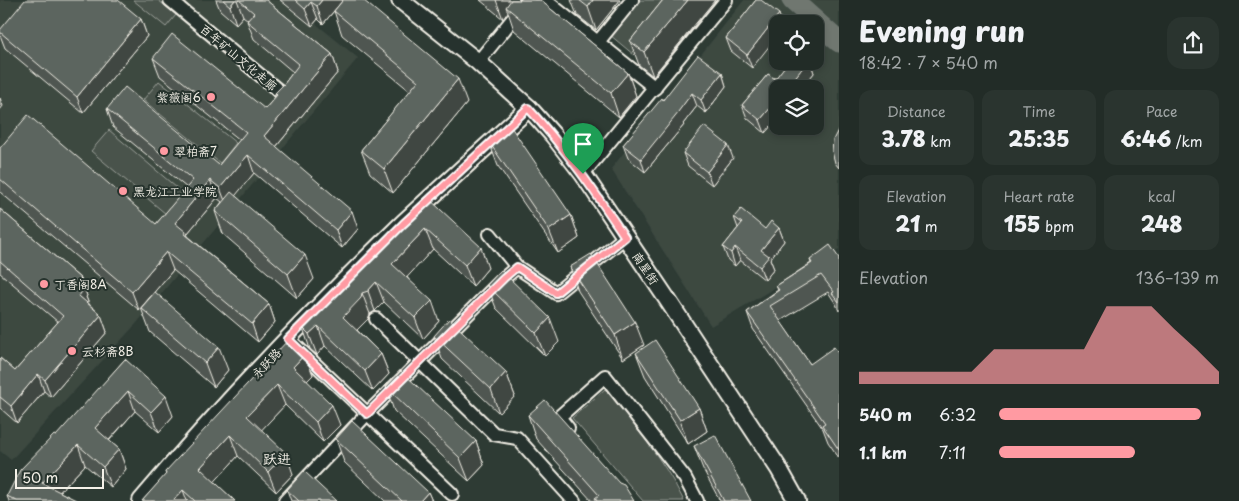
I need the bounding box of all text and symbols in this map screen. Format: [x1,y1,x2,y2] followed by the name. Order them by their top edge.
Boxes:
[859,9,1025,52] text: Evening run
[769,15,824,135] map controls
[769,15,824,70] button: locate
[1167,17,1219,69] button: share
[196,19,282,95] street label: 百年矿山文化走廊
[859,50,998,74] text: 18:42 · 7 × 540 m
[769,80,824,135] button: layers
[157,88,201,106] place label: 紫薇阁6
[205,91,217,103] marker: 紫薇阁6
[887,101,946,122] text: Distance
[1022,101,1056,122] text: Time
[1146,101,1177,122] text: Pace
[881,122,926,154] text: 3.78
[1008,122,1070,154] text: 25:35
[1121,122,1171,154] text: 6:46
[562,123,604,174] pin
[569,130,597,158] icon: arrive
[926,131,951,152] text: km
[1171,131,1203,152] text: /km
[174,142,217,160] place label: 翠柏斋7
[158,145,170,157] marker: 翠柏斋7
[133,182,217,200] place label: 黑龙江工业学院
[117,185,129,197] marker: 黑龙江工业学院
[886,186,947,207] text: Elevation
[1004,186,1074,207] text: Heart rate
[1148,186,1176,207] text: kcal
[895,207,920,239] text: 21
[1004,207,1041,239] text: 155
[1141,207,1183,239] text: 248
[920,216,937,237] text: m
[1041,216,1074,237] text: bpm
[628,248,664,288] street label: 南星街
[859,265,928,289] text: Elevation
[1136,265,1219,289] text: 136–139 m
[54,275,107,293] place label: 丁香阁8A
[38,278,50,290] marker: 丁香阁8A
[82,342,134,360] place label: 云杉斋8B
[247,344,285,382] street label: 永跃路
[66,345,78,357] marker: 云杉斋8B
[859,402,912,426] text: 540 m
[939,402,976,426] text: 6:32
[859,440,907,464] text: 1.1 km
[939,440,966,464] text: 7:11
[263,448,291,469] district label: 跃进
[15,466,104,489] scale bar
[22,467,58,488] text: 50 m

